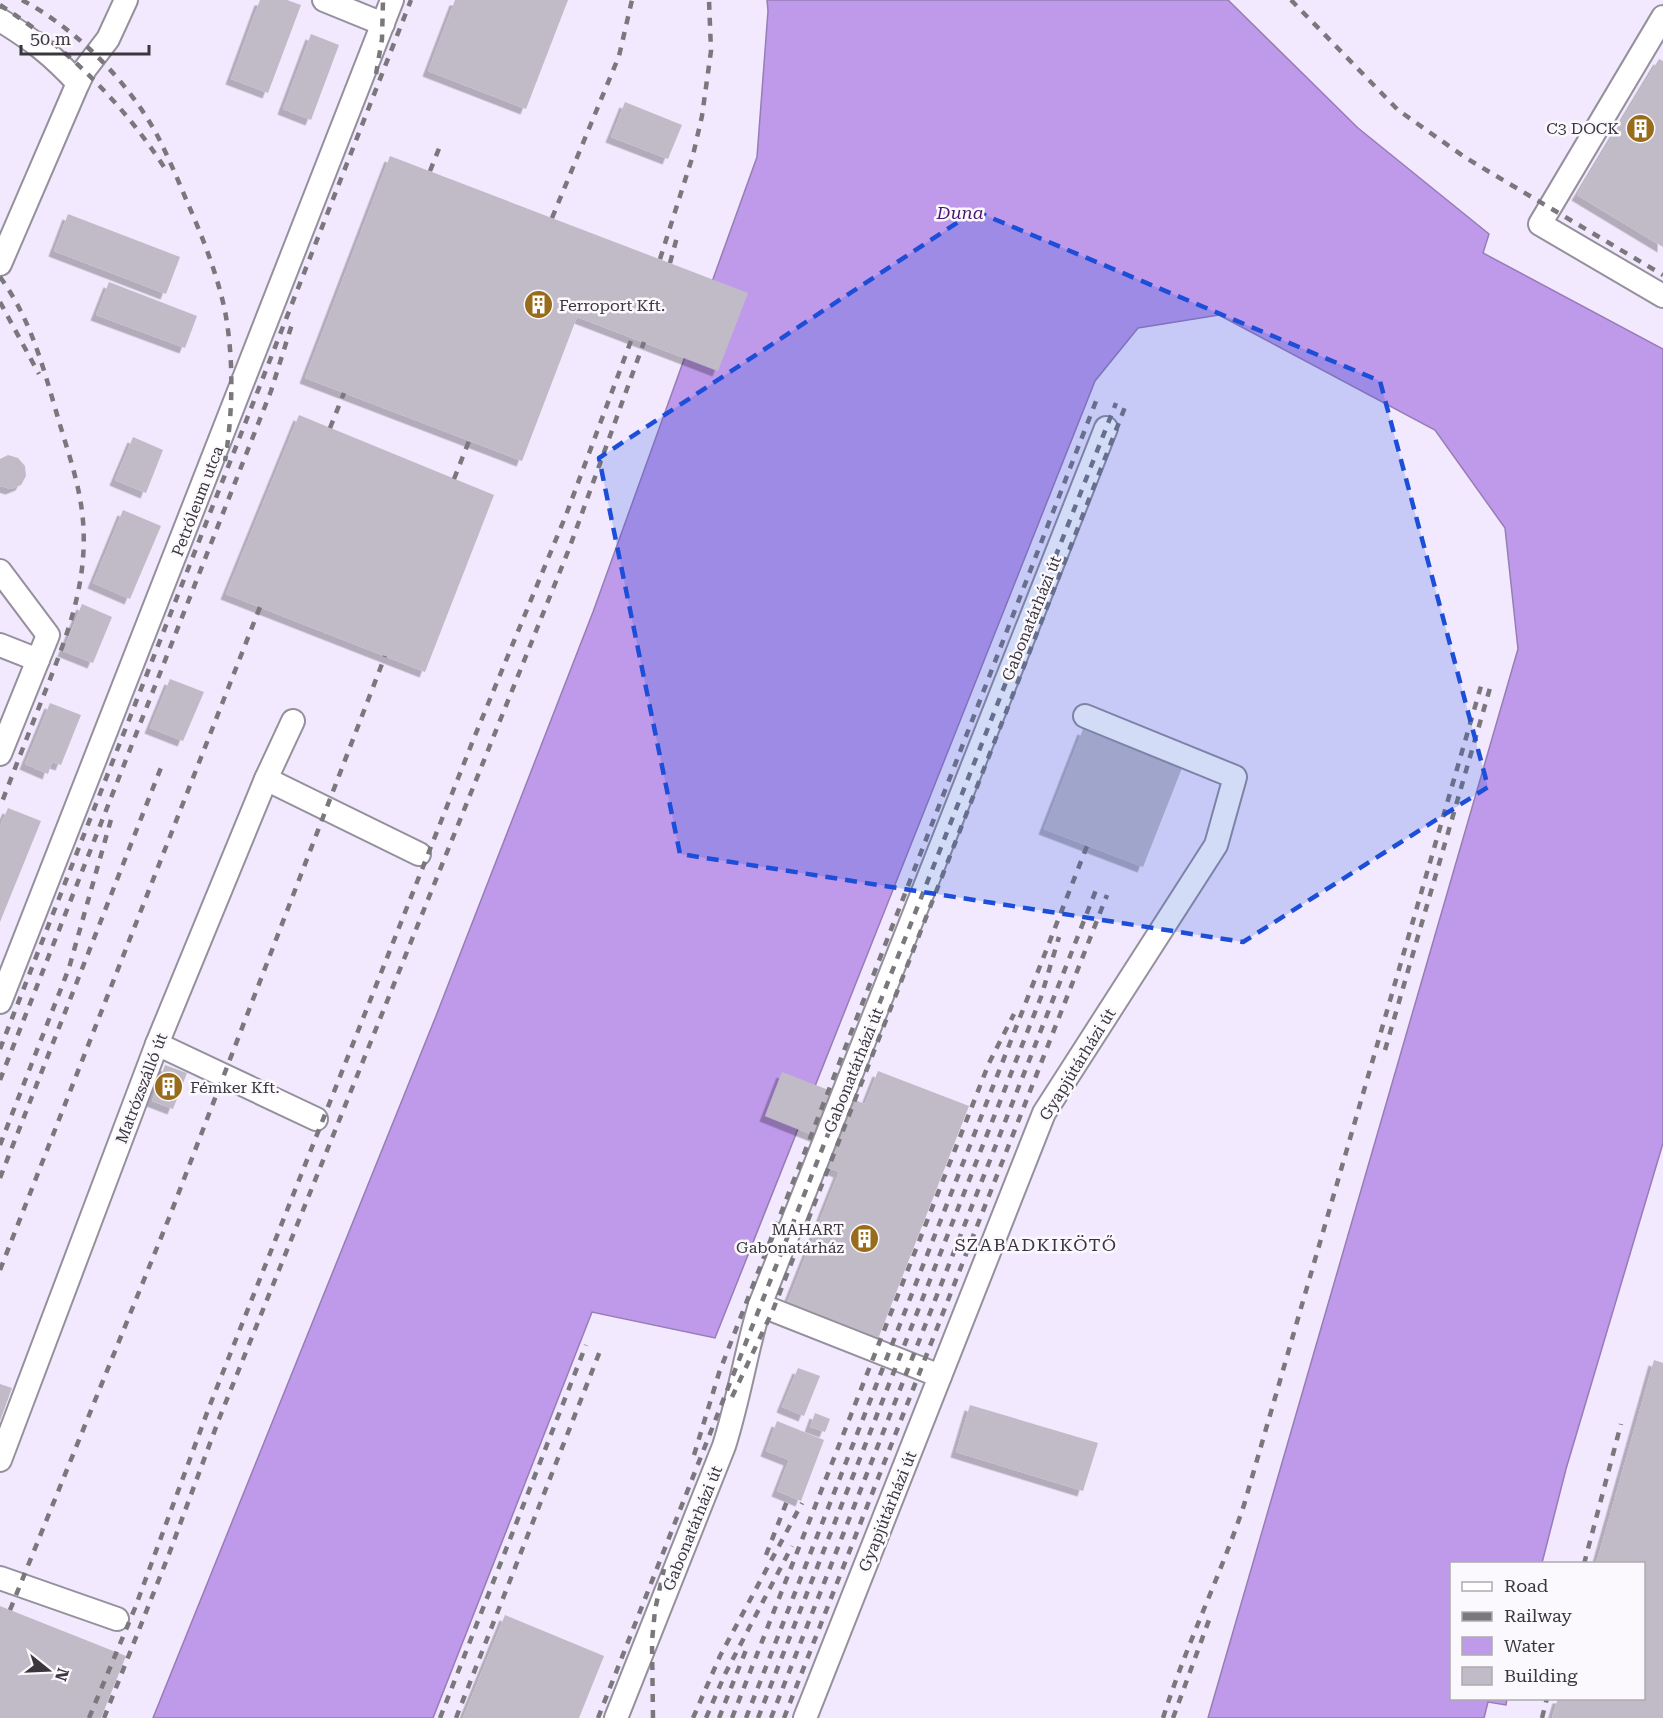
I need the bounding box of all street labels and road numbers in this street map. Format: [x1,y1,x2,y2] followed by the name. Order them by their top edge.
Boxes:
[168,443,227,559] street label: Petróleum utca
[998,553,1065,683] street label: Gabonatárházi út
[820,1005,887,1135] street label: Gabonatárházi út
[1035,1005,1120,1124] street label: Gyapjútárházi út
[112,1030,171,1146] street label: Matrózszálló út
[855,1448,920,1574] street label: Gyapjútárházi út
[659,1463,726,1593] street label: Gabonatárházi út

